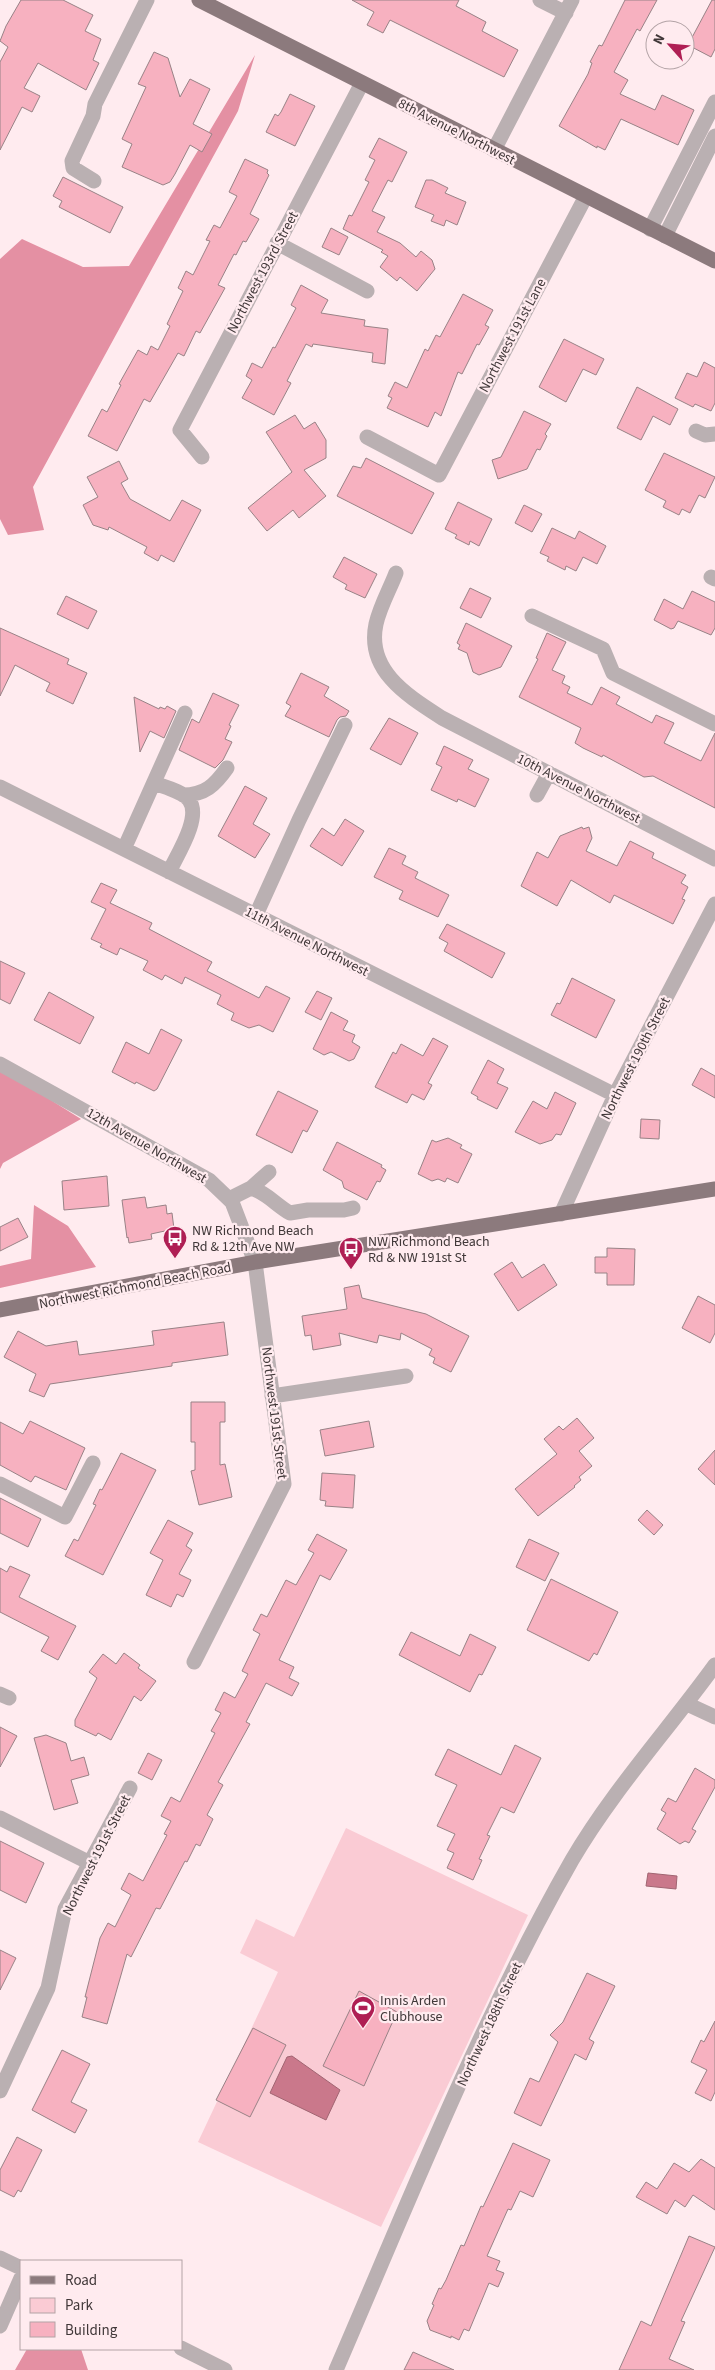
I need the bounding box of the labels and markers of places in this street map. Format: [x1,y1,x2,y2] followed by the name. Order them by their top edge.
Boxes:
[192,1221,314,1257] place label: NW Richmond Beach Rd & 12th Ave NW
[162,1225,188,1259] bus stop icon: NW Richmond Beach Rd & 12th Ave NW
[368,1232,490,1268] place label: NW Richmond Beach Rd & NW 191st St
[338,1236,364,1270] bus stop icon: NW Richmond Beach Rd & NW 191st St
[380,1991,446,2027] place label: Innis Arden Clubhouse
[350,1995,376,2029] sports icon: Innis Arden Clubhouse

